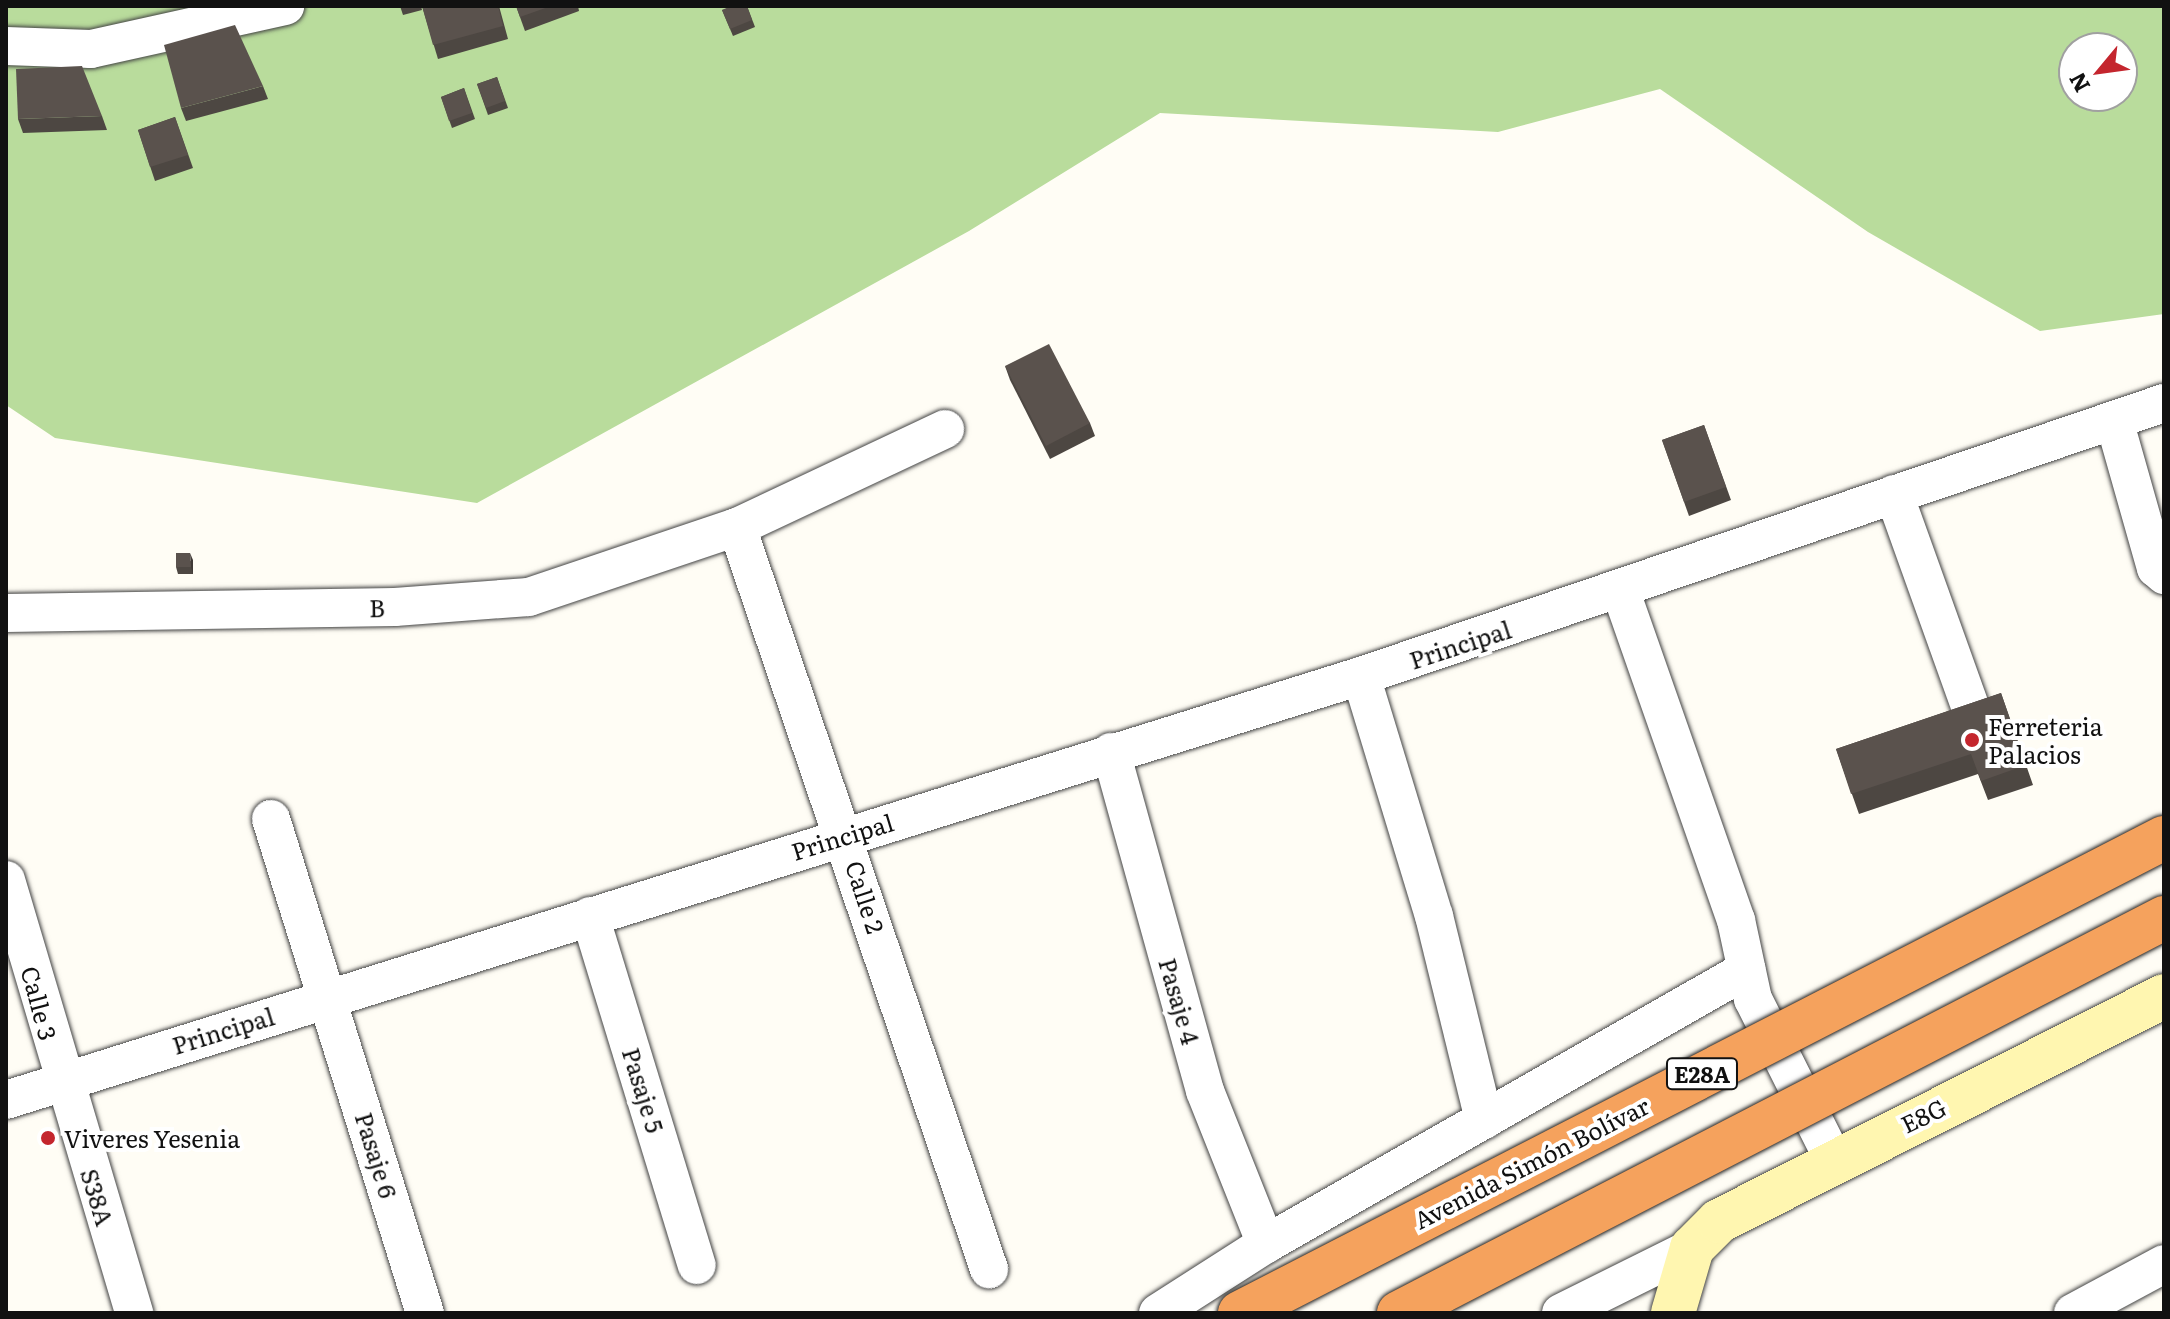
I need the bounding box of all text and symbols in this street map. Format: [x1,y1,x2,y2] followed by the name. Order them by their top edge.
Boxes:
[2058,32,2138,112] north arrow
[2059,67,2097,99] text: N
[369,592,385,622] street label: B
[1405,614,1515,674] street label: Principal
[1988,712,2103,768] place label: Ferreteria Palacios
[1963,731,1981,749] marker: Ferreteria Palacios
[787,807,897,865] street label: Principal
[841,857,891,937] street label: Calle 2
[1154,955,1206,1047] street label: Pasaje 4
[16,963,64,1043] street label: Calle 3
[168,1001,278,1059] street label: Principal
[617,1044,671,1136] street label: Pasaje 5
[1664,1056,1740,1092] road number: E28A
[1408,1090,1654,1234] street label: Avenida Simón Bolívar
[1896,1092,1950,1138] street label: E8G
[350,1109,404,1201] street label: Pasaje 6
[64,1124,240,1152] place label: Viveres Yesenia
[39,1129,57,1147] marker: Viveres Yesenia
[76,1165,120,1229] street label: S38A

